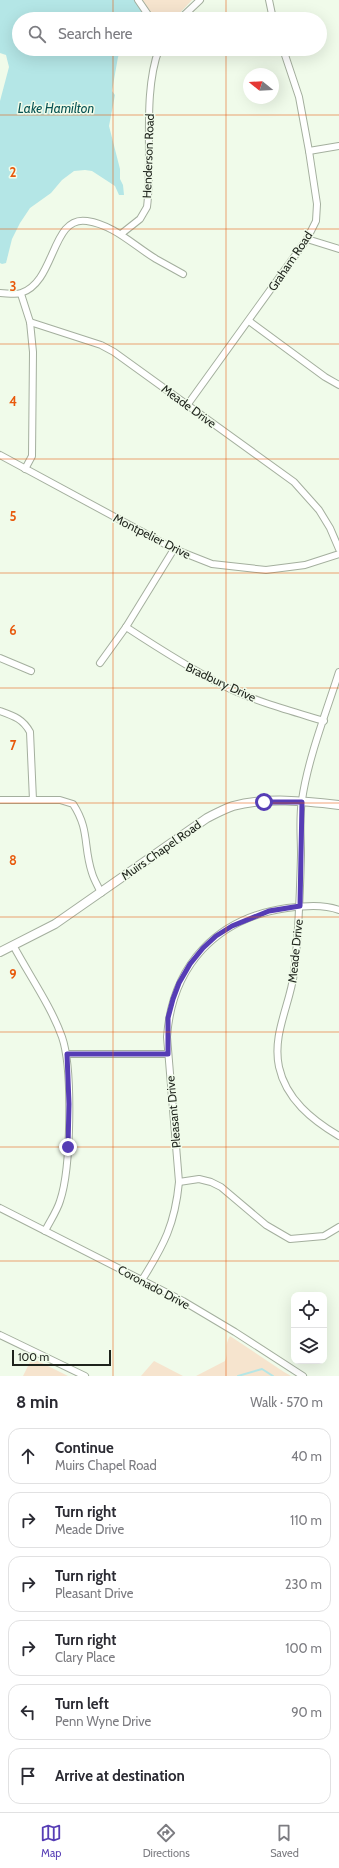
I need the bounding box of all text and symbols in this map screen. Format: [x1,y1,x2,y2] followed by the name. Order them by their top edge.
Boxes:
[12,12,327,56] search box
[26,23,48,45] icon: search
[58,25,133,43] text: Search here
[243,68,279,104] north arrow
[18,100,94,116] water label: Lake Hamilton
[139,113,157,199] street label: Henderson Road
[10,164,17,180] text: 2
[264,228,316,294] street label: Graham Road
[9,278,17,294] text: 3
[159,381,219,431] street label: Meade Drive
[9,393,17,409] text: 4
[10,508,17,524] text: 5
[111,510,193,562] street label: Montpelier Drive
[9,622,17,638] text: 6
[184,659,258,705] street label: Bradbury Drive
[10,737,17,753] text: 7
[255,793,273,811] route start
[118,817,204,883] street label: Muirs Chapel Road
[9,852,17,868] text: 8
[284,918,306,984] street label: Meade Drive
[9,966,17,982] text: 9
[162,1075,184,1149] street label: Pleasant Drive
[59,1138,77,1156] route end
[115,1262,193,1312] street label: Coronado Drive
[291,1292,327,1364] map controls
[291,1292,327,1328] button: locate
[291,1328,327,1364] button: layers
[12,1348,111,1367] scale bar
[18,1350,49,1364] text: 100 m
[16,1392,58,1412] text: 8 min
[250,1394,323,1410] text: Walk · 570 m
[55,1439,114,1457] text: Continue
[17,1445,39,1467] icon: ahead
[291,1448,322,1464] text: 40 m
[55,1457,157,1473] text: Muirs Chapel Road
[55,1503,116,1521] text: Turn right
[17,1509,39,1531] icon: right
[290,1512,322,1528] text: 110 m
[55,1521,124,1537] text: Meade Drive
[55,1567,116,1585] text: Turn right
[17,1573,39,1595] icon: right
[285,1576,322,1592] text: 230 m
[55,1585,134,1601] text: Pleasant Drive
[55,1631,116,1649] text: Turn right
[17,1637,39,1659] icon: right
[285,1640,322,1656] text: 100 m
[55,1649,115,1665] text: Clary Place
[55,1695,109,1713] text: Turn left
[17,1701,39,1723] icon: left
[291,1704,322,1720] text: 90 m
[55,1713,151,1729] text: Penn Wyne Drive
[17,1765,39,1787] icon: arrive
[55,1767,185,1785] text: Arrive at destination
[40,1822,62,1860] tab: Map
[143,1822,190,1860] tab: Directions
[270,1822,299,1860] tab: Saved

